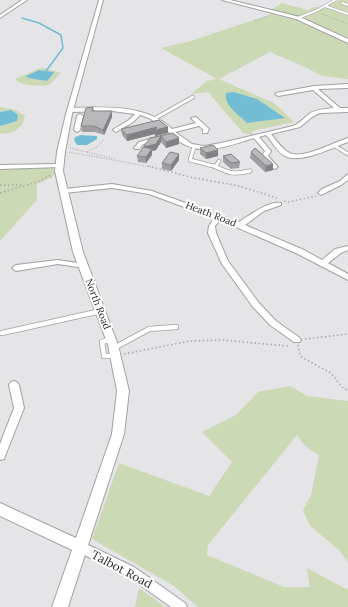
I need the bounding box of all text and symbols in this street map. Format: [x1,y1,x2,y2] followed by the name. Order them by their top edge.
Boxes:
[184,198,238,230] street label: Heath Road
[82,277,114,331] street label: North Road
[89,547,155,591] street label: Talbot Road

